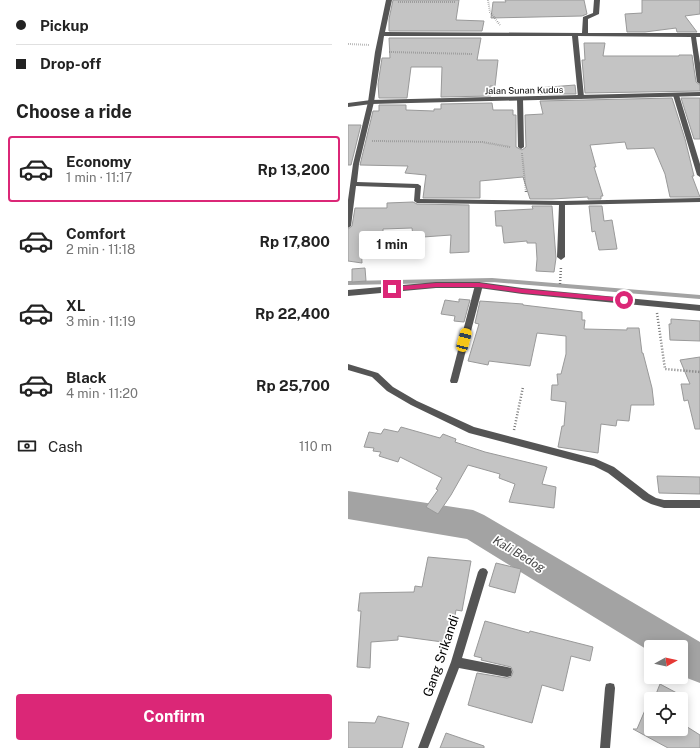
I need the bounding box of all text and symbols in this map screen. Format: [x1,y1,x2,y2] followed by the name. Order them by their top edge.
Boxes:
[40,17,89,34] text: Pickup
[40,55,101,72] text: Drop-off
[485,84,564,96] street label: Jalan Sunan Kudus
[16,101,132,122] text: Choose a ride
[18,151,54,187] icon: car
[66,153,131,170] text: Economy
[258,161,330,178] text: Rp 13,200
[66,170,132,185] text: 1 min · 11:17
[18,223,54,259] icon: car
[66,225,126,242] text: Comfort
[359,231,425,259] callout: 1 min
[260,233,330,250] text: Rp 17,800
[376,237,408,252] text: 1 min
[66,242,135,257] text: 2 min · 11:18
[383,280,401,298] route end
[615,291,633,309] route start
[18,295,54,331] icon: car
[66,297,85,314] text: XL
[255,305,330,322] text: Rp 22,400
[66,314,136,329] text: 3 min · 11:19
[455,327,473,353] car
[18,367,54,403] icon: car
[66,369,106,386] text: Black
[256,377,330,394] text: Rp 25,700
[66,386,138,401] text: 4 min · 11:20
[16,435,38,457] icon: cash
[48,438,83,455] text: Cash
[299,439,332,454] text: 110 m
[490,533,548,575] water label: Kali Bedog
[420,613,462,699] street label: Gang Srikandi
[644,640,688,684] north arrow
[644,640,688,736] map controls
[644,692,688,736] button: locate
[16,694,332,740] button: Confirm

